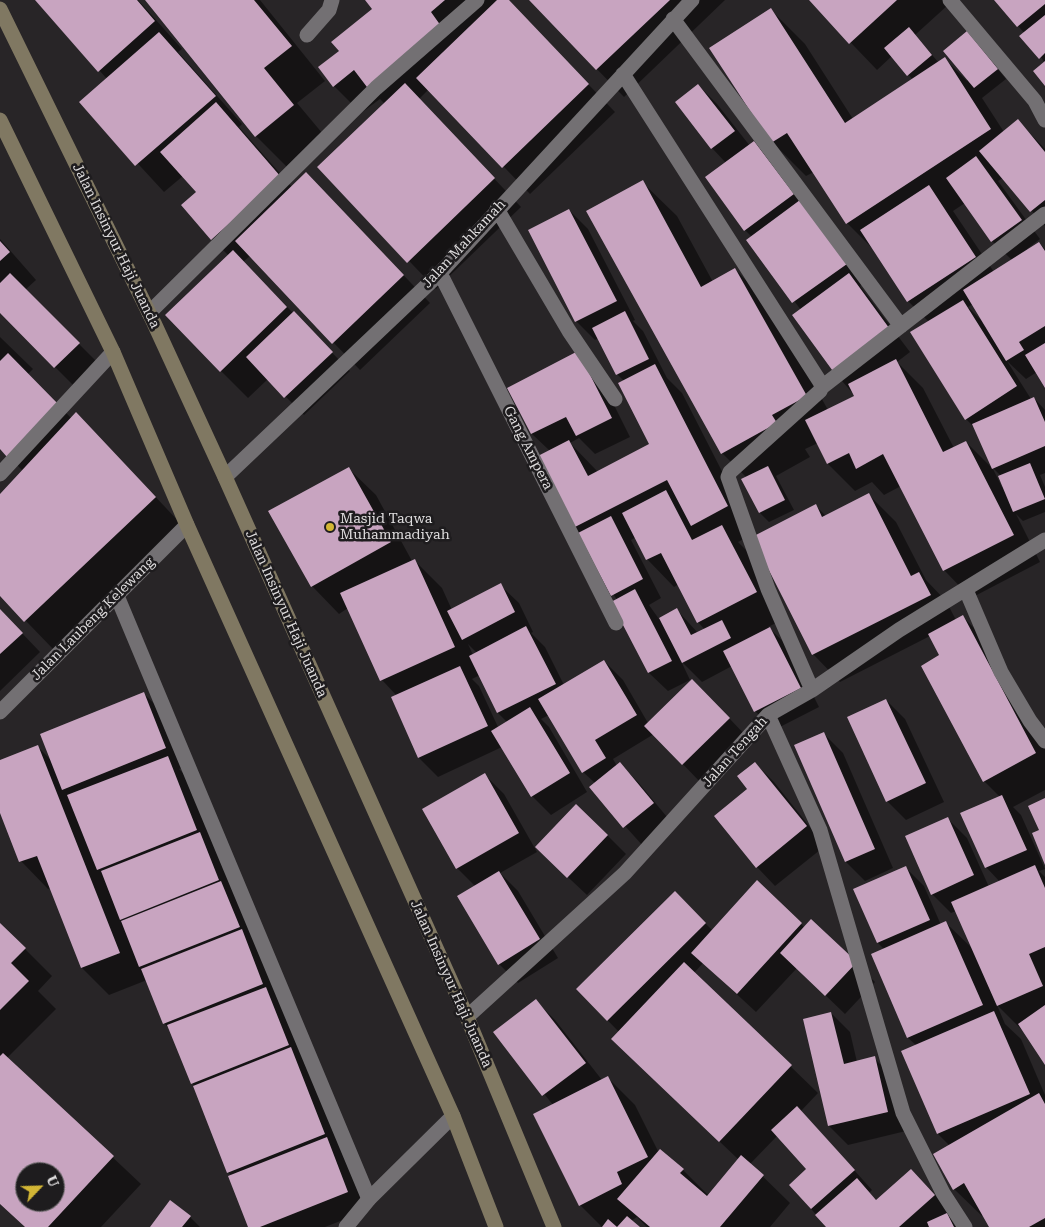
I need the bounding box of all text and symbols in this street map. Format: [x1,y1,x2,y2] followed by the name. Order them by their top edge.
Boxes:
[69,161,163,331] street label: Jalan Insinyur Haji Juanda
[419,196,509,292] street label: Jalan Mahkamah
[500,403,556,493] street label: Gang Ampera
[340,511,450,544] place label: Masjid Taqwa Muhammadiyah
[324,521,336,533] marker: Masjid Taqwa Muhammadiyah
[241,528,331,700] street label: Jalan Insinyur Haji Juanda
[28,554,158,684] street label: Jalan Laubeng Kelewang
[699,713,771,791] street label: Jalan Tengah
[406,898,496,1070] street label: Jalan Insinyur Haji Juanda
[15,1162,65,1212] north arrow
[43,1173,62,1189] text: U

